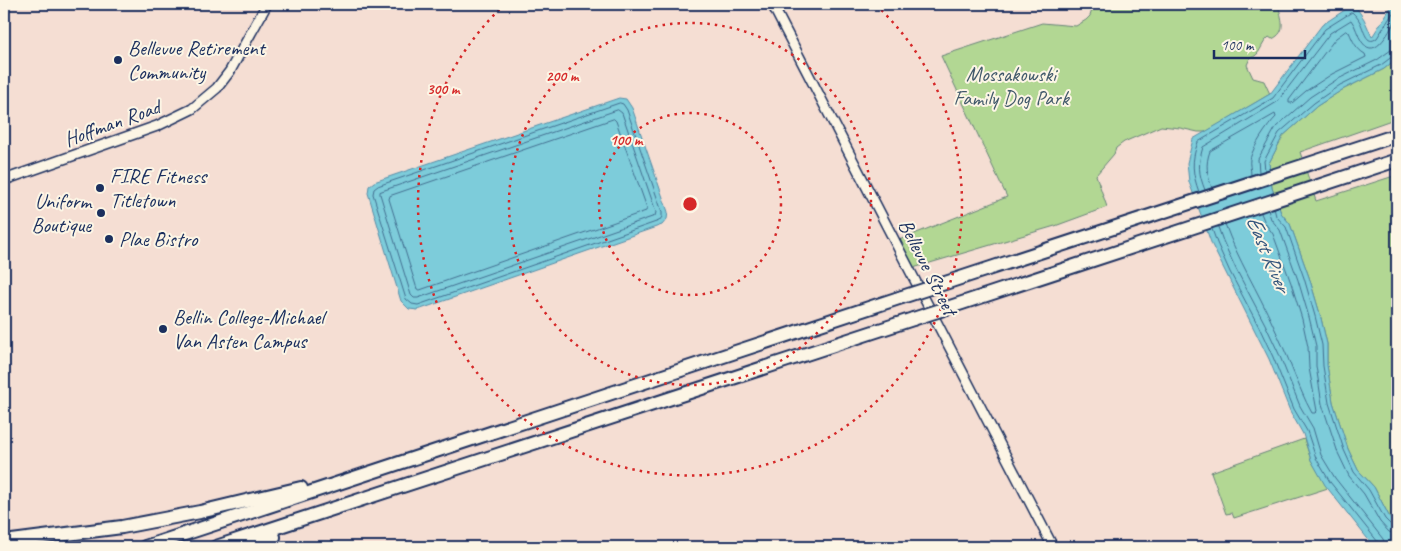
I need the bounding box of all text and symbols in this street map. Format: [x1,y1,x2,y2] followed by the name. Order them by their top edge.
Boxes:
[1214,28,1305,60] scale bar
[128,35,267,85] place label: Bellevue Retirement Community
[1221,36,1255,55] text: 100 m
[112,54,124,66] marker: Bellevue Retirement Community
[953,61,1070,111] park label: Mossakowski Family Dog Park
[546,67,580,86] text: 200 m
[427,80,461,99] text: 300 m
[60,93,166,152] street label: Hoffman Road
[610,131,644,150] text: 100 m
[110,163,208,213] place label: FIRE Fitness Titletown
[94,182,106,194] marker: FIRE Fitness Titletown
[32,188,93,238] place label: Uniform Boutique
[681,195,699,213] centre of rings
[95,207,107,219] marker: Uniform Boutique
[1240,211,1298,299] water label: East River
[893,215,965,322] street label: Bellevue Street
[119,226,199,252] place label: Plae Bistro
[103,233,115,245] marker: Plae Bistro
[173,304,327,354] place label: Bellin College-Michael Van Asten Campus
[157,323,169,335] marker: Bellin College-Michael Van Asten Campus

